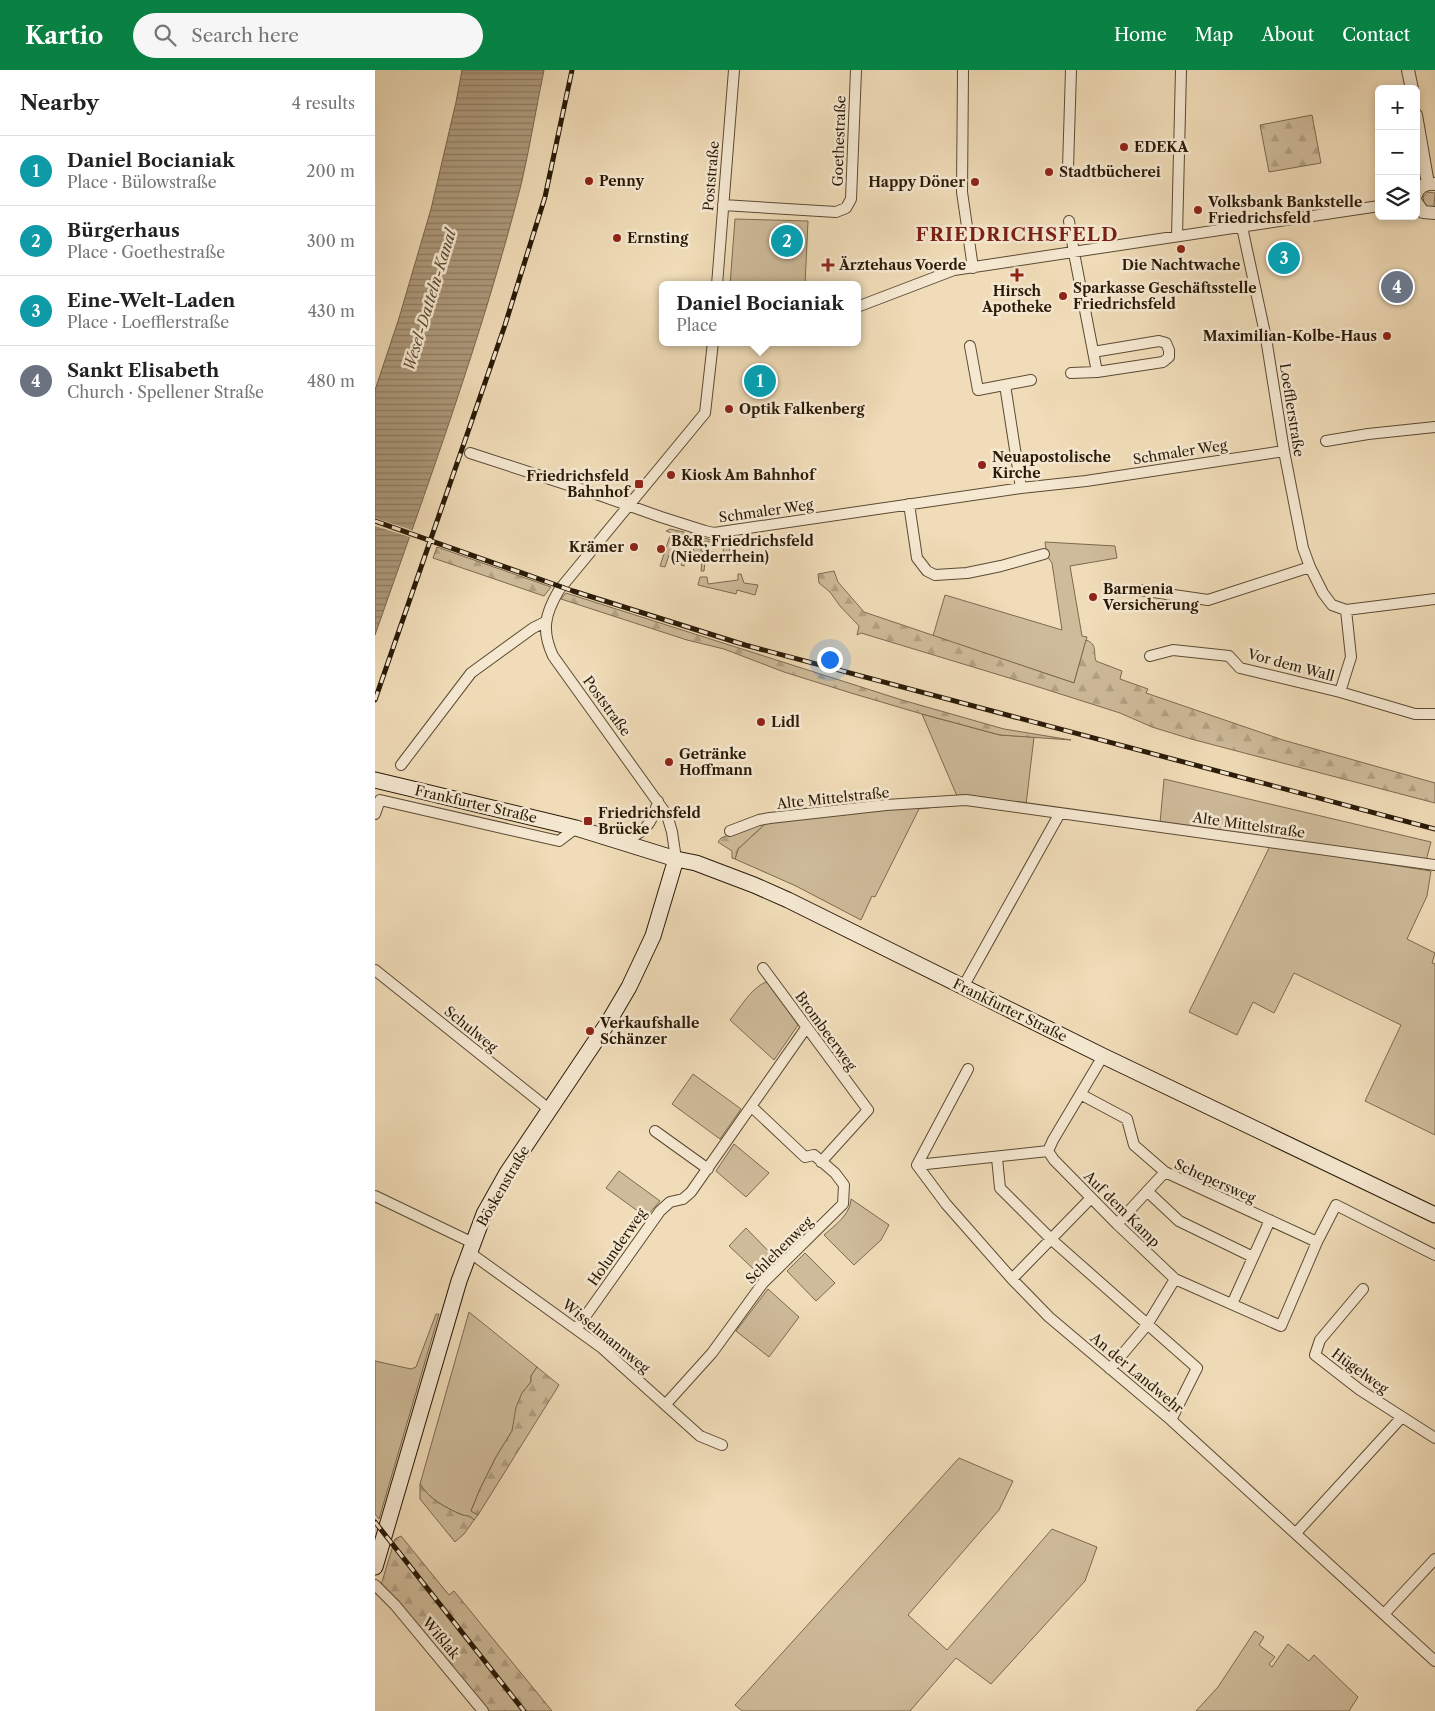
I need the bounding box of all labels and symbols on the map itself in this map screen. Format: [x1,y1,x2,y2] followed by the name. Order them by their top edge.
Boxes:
[828,95,850,187] street label: Goethestraße
[1134,138,1189,156] place label: EDEKA
[699,140,723,212] street label: Poststraße
[1118,141,1130,153] marker: EDEKA
[1059,163,1161,181] place label: Stadtbücherei
[1043,166,1055,178] marker: Stadtbücherei
[599,172,644,190] place label: Penny
[868,173,965,191] place label: Happy Döner
[583,175,595,187] marker: Penny
[969,176,981,188] marker: Happy Döner
[1207,193,1362,227] place label: Volksbank Bankstelle Friedrichsfeld
[1192,204,1204,216] marker: Volksbank Bankstelle Friedrichsfeld
[771,222,803,260] pin: 2
[916,223,1118,246] district label: FRIEDRICHSFELD
[399,225,461,373] water label: Wesel-Datteln-Kanal
[627,229,689,247] place label: Ernsting
[611,232,623,244] marker: Ernsting
[1268,239,1300,277] pin: 3
[1175,243,1187,255] marker: Die Nachtwache
[838,256,966,274] place label: Ärztehaus Voerde
[1122,256,1240,274] place label: Die Nachtwache
[821,258,835,272] marker: Ärztehaus Voerde
[1381,268,1413,306] pin: 4
[1011,269,1023,281] marker: Hirsch Apotheke
[1073,279,1257,313] place label: Sparkasse Geschäftsstelle Friedrichsfeld
[981,282,1052,316] place label: Hirsch Apotheke
[1057,290,1069,302] marker: Sparkasse Geschäftsstelle Friedrichsfeld
[1203,327,1377,345] place label: Maximilian-Kolbe-Haus
[1381,330,1393,342] marker: Maximilian-Kolbe-Haus
[744,362,776,400] pin: 1
[1276,362,1308,458] street label: Loefflerstraße
[739,400,865,418] place label: Optik Falkenberg
[723,403,735,415] marker: Optik Falkenberg
[1132,436,1229,468] street label: Schmaler Weg
[992,448,1111,482] place label: Neuapostolische Kirche
[976,459,988,471] marker: Neuapostolische Kirche
[681,466,817,484] place label: Kiosk Am Bahnhof
[526,467,631,501] place label: Friedrichsfeld Bahnhof
[665,469,677,481] marker: Kiosk Am Bahnhof
[633,478,645,490] marker: Friedrichsfeld Bahnhof
[718,495,815,527] street label: Schmaler Weg
[671,532,815,566] place label: B&R, Friedrichsfeld (Niederrhein)
[569,538,624,556] place label: Krämer
[628,541,640,553] marker: Krämer
[655,543,667,555] marker: B&R, Friedrichsfeld (Niederrhein)
[1102,580,1200,614] place label: Barmenia Versicherung
[1087,591,1099,603] marker: Barmenia Versicherung
[1245,645,1336,685] street label: Vor dem Wall
[817,647,843,673] your location
[579,672,635,740] street label: Poststraße
[771,713,800,731] place label: Lidl
[755,716,767,728] marker: Lidl
[679,745,753,779] place label: Getränke Hoffmann
[663,756,675,768] marker: Getränke Hoffmann
[413,781,539,827] street label: Frankfurter Straße
[775,783,890,813] street label: Alte Mittelstraße
[598,804,701,838] place label: Friedrichsfeld Brücke
[1191,808,1306,842] street label: Alte Mittelstraße
[582,815,594,827] marker: Friedrichsfeld Brücke
[950,975,1070,1046] street label: Frankfurter Straße
[791,988,861,1075] street label: Brombeerweg
[441,1002,502,1056] street label: Schulweg
[599,1014,699,1048] place label: Verkaufshalle Schänzer
[584,1025,596,1037] marker: Verkaufshalle Schänzer
[473,1142,533,1230] street label: Böskenstraße
[1172,1155,1259,1207] street label: Schepersweg
[1079,1166,1164,1251] street label: Auf dem Kamp
[584,1204,651,1289] street label: Holunderweg
[742,1212,817,1287] street label: Schlehenweg
[558,1294,654,1377] street label: Wisselmannweg
[1086,1328,1187,1417] street label: An der Landwehr
[1328,1344,1392,1398] street label: Hügelweg
[418,1613,464,1663] street label: Wißlak

